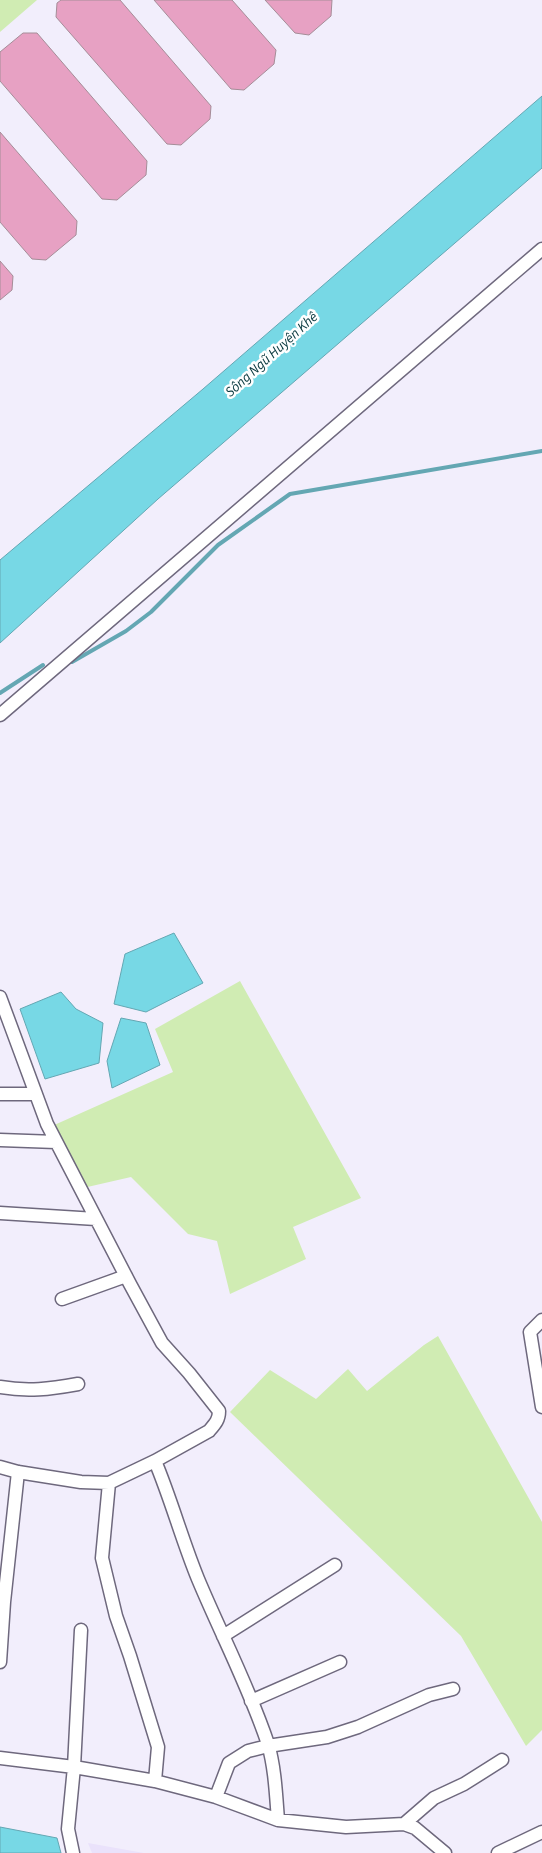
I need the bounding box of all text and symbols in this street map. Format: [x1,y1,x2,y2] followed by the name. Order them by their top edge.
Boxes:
[221,307,323,402] water label: Sông Ngũ Huyện Khê

